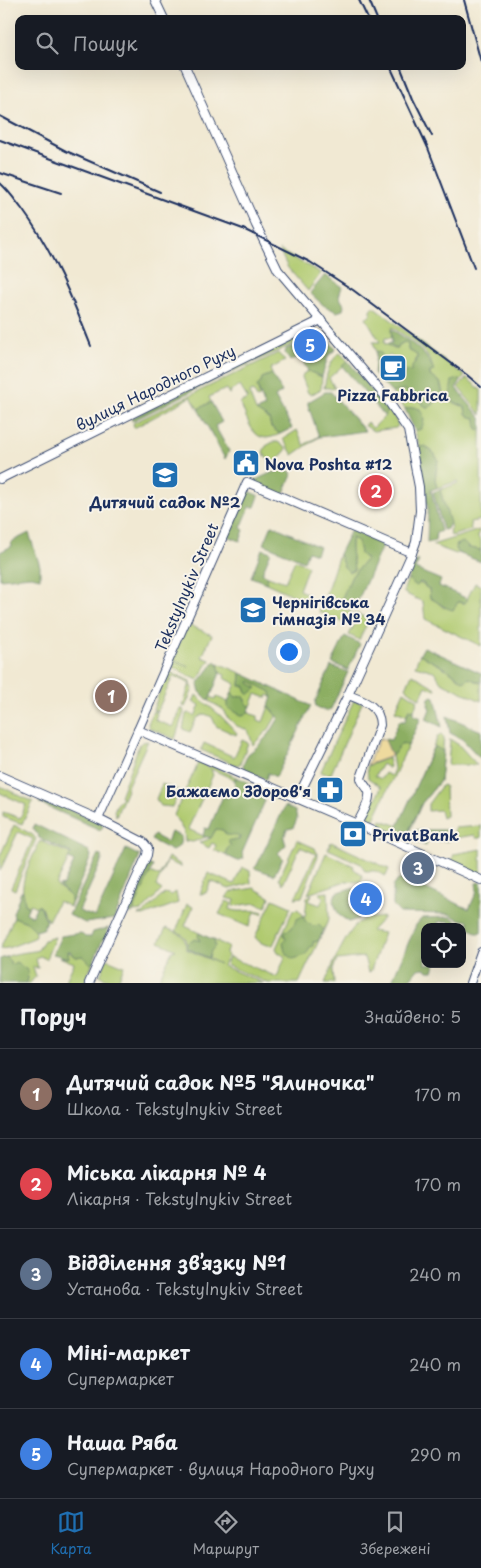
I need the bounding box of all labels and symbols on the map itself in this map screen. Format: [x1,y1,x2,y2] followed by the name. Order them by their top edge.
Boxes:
[294,326,326,364] pin: 5
[71,338,239,436] street label: вулиця Народного Руху
[378,353,408,383] cafe icon: Pizza Fabbrica
[337,383,449,406] place label: Pizza Fabbrica
[231,448,261,478] public building icon: Nova Poshta #12
[265,452,393,475] place label: Nova Poshta #12
[150,460,180,490] school or university icon: Дитячий садок №2
[360,472,392,510] pin: 2
[89,490,241,513] place label: Дитячий садок №2
[148,519,224,655] street label: Tekstylnykiv Street
[272,590,386,630] place label: Чернігівська гімназія № 34
[238,595,268,625] school or university icon: Чернігівська гімназія № 34
[276,639,302,665] your location
[95,677,127,715] pin: 1
[315,775,345,805] pharmacy icon: Бажаємо Здоров'я
[166,779,311,802] place label: Бажаємо Здоров'я
[338,819,368,849] bank icon: PrivatBank
[372,823,459,846] place label: PrivatBank
[402,849,434,887] pin: 3
[350,880,382,918] pin: 4

